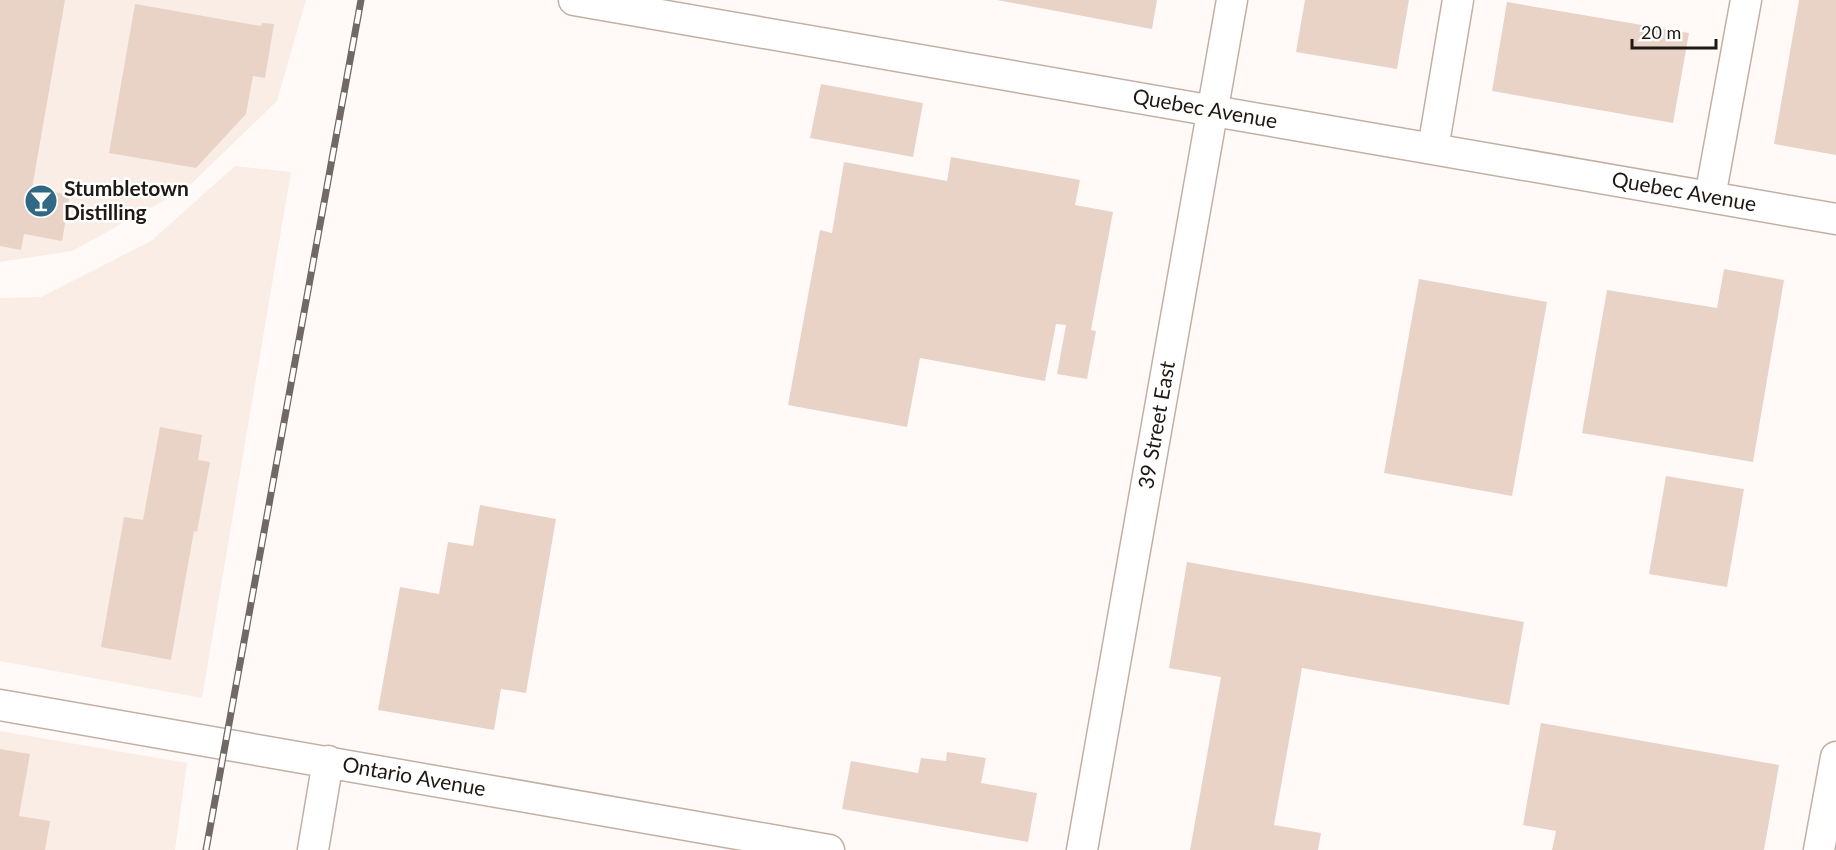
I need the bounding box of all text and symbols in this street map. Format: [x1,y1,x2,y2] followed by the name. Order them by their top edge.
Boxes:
[1632,12,1716,50] scale bar
[1641,21,1681,43] text: 20 m
[1131,82,1280,133] street label: Quebec Avenue
[1610,165,1759,216] street label: Quebec Avenue
[64,175,189,224] place label: Stumbletown Distilling
[23,183,59,219] bar icon: Stumbletown Distilling
[1132,358,1179,491] street label: 39 Street East
[341,751,488,800] street label: Ontario Avenue

